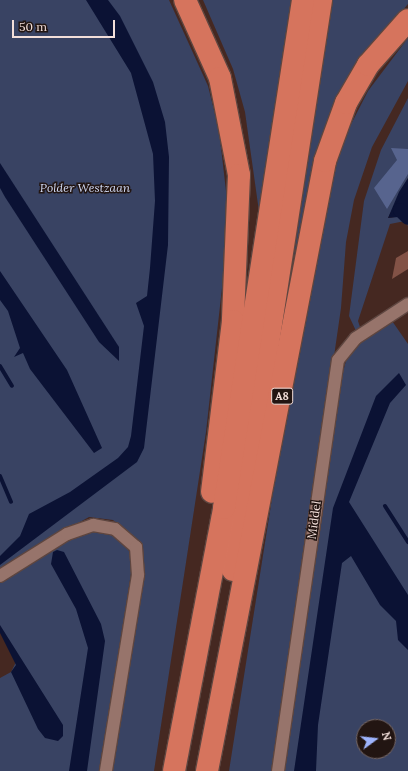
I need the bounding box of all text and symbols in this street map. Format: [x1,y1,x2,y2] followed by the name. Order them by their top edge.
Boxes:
[14,12,117,38] scale bar
[19,19,47,34] text: 50 m
[40,181,130,195] park label: Polder Westzaan
[271,387,293,405] road number: A8
[304,500,324,540] street label: Middel
[356,719,396,759] north arrow
[379,730,394,742] text: N

